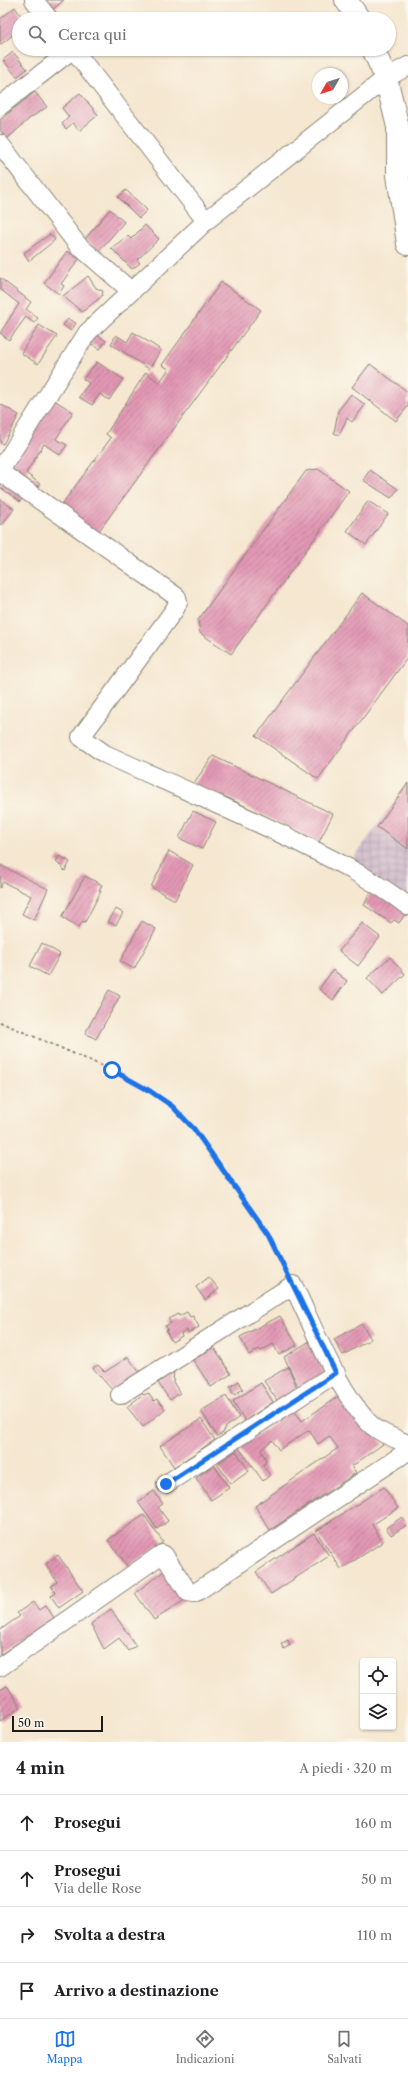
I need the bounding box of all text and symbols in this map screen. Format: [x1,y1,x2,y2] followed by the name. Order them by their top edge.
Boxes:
[12,12,396,56] search box
[26,23,48,45] icon: search
[58,25,127,44] text: Cerca qui
[312,68,348,104] north arrow
[103,1061,121,1079] route start
[157,1475,175,1493] route end
[360,1658,396,1730] map controls
[360,1658,396,1694] button: locate
[360,1694,396,1730] button: layers
[12,1714,103,1733] scale bar
[18,1716,44,1730] text: 50 m
[16,1758,65,1778] text: 4 min
[299,1760,392,1776] text: A piedi · 320 m
[16,1812,38,1834] icon: ahead
[54,1813,121,1832] text: Prosegui
[355,1815,392,1831] text: 160 m
[54,1861,121,1880] text: Prosegui
[16,1868,38,1890] icon: ahead
[361,1871,392,1887] text: 50 m
[54,1880,141,1896] text: Via delle Rose
[16,1924,38,1946] icon: right
[54,1925,165,1944] text: Svolta a destra
[357,1927,392,1943] text: 110 m
[16,1980,38,2002] icon: arrive
[54,1981,219,2000] text: Arrivo a destinazione
[46,2028,83,2066] tab: Mappa
[176,2028,234,2066] tab: Indicazioni
[327,2028,362,2066] tab: Salvati

